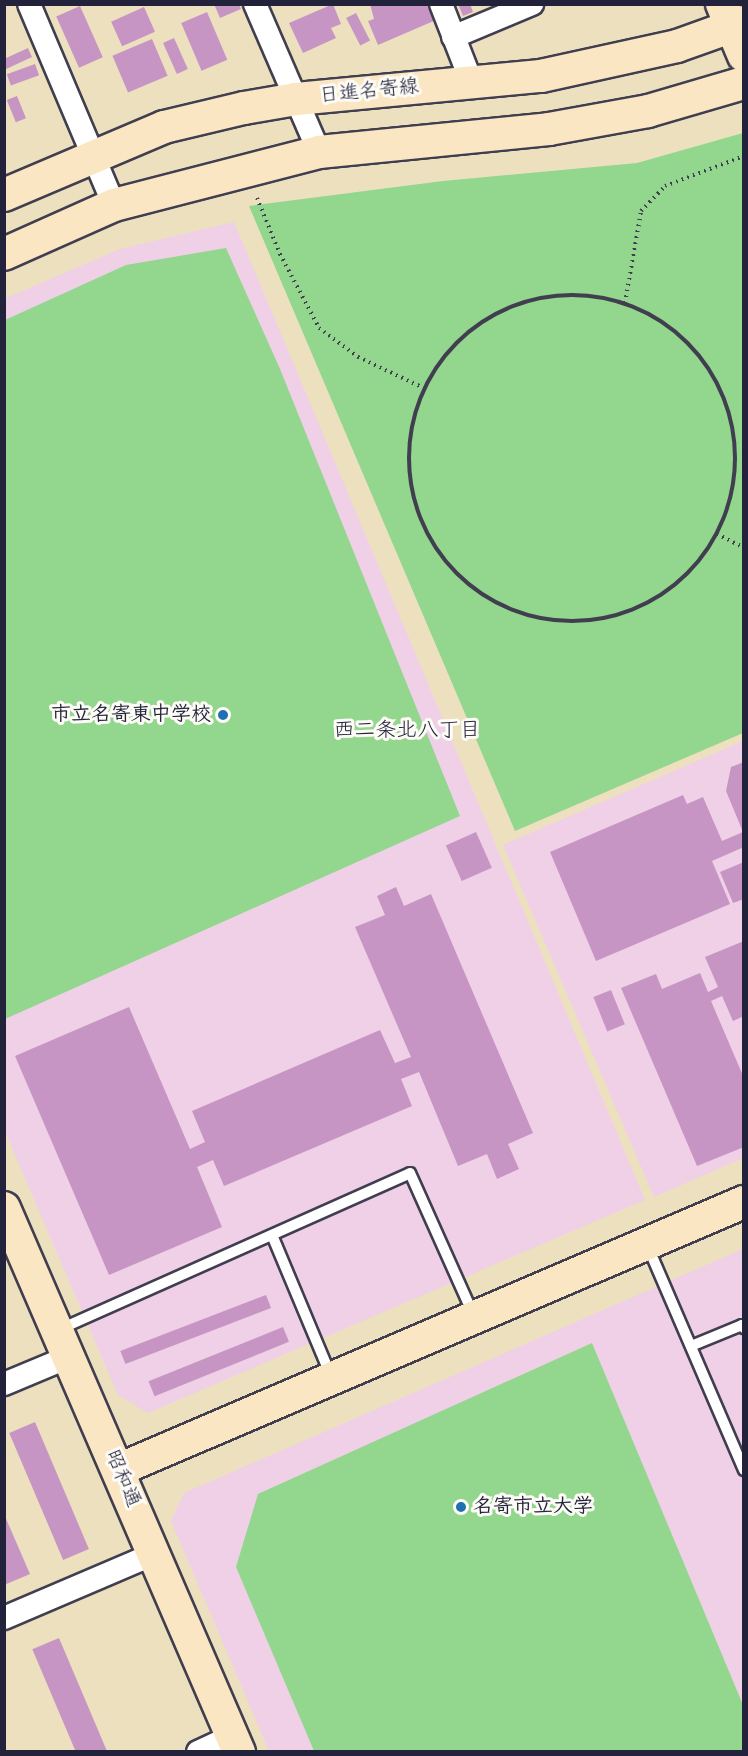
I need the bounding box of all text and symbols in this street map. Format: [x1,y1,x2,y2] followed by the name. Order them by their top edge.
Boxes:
[318,75,420,109] street label: 日進名寄線
[51,703,211,727] place label: 市立名寄東中学校
[216,708,230,722] marker: 市立名寄東中学校
[334,718,480,744] district label: 西二条北八丁目
[99,1447,145,1511] street label: 昭和通
[473,1495,593,1519] place label: 名寄市立大学
[454,1500,468,1514] marker: 名寄市立大学

